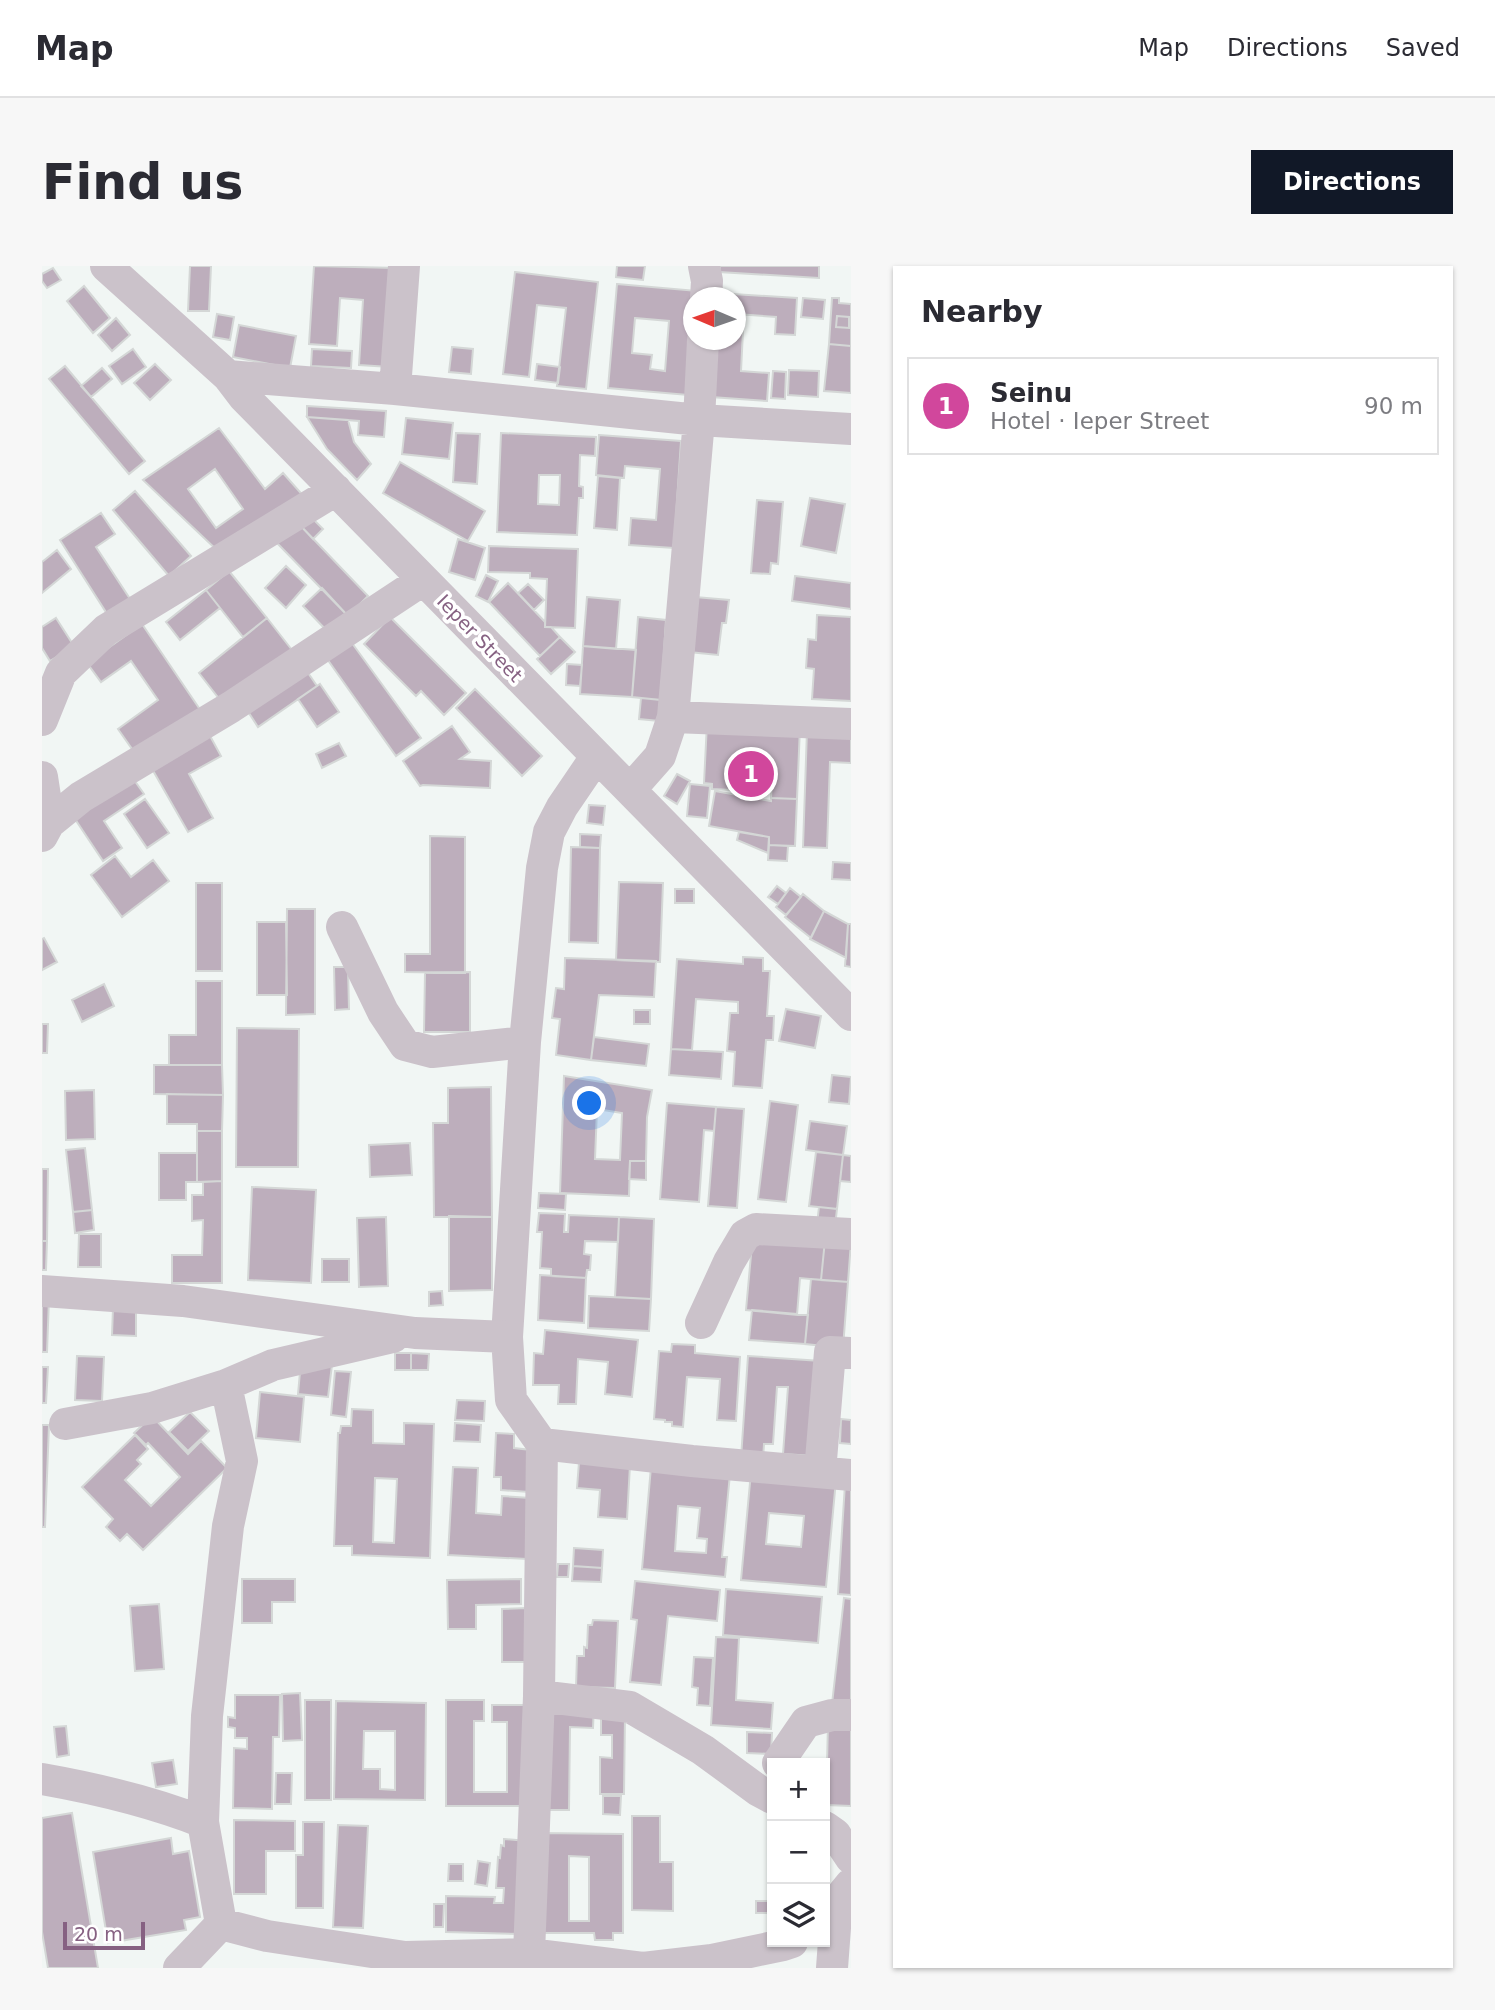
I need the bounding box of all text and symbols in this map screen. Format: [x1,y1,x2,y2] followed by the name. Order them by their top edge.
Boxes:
[35,29,114,68] text: Map
[1138,34,1189,62] text: Map
[1227,34,1348,62] text: Directions
[1386,34,1460,62] text: Saved
[1251,150,1453,214] button: Directions
[42,154,243,211] text: Find us
[683,287,746,350] north arrow
[921,294,1043,329] text: Nearby
[990,378,1072,408] text: Seinu
[938,393,954,419] text: 1
[1364,393,1423,419] text: 90 m
[990,408,1209,434] text: Hotel · Ieper Street
[433,590,527,686] street label: Ieper Street
[728,748,774,800] pin: 1
[572,1086,606,1120] your location
[767,1758,830,1947] map controls
[767,1758,830,1821] button: +
[767,1821,830,1884] button: −
[767,1884,830,1947] button: layers
[63,1919,145,1951] scale bar
[74,1923,123,1945] text: 20 m

